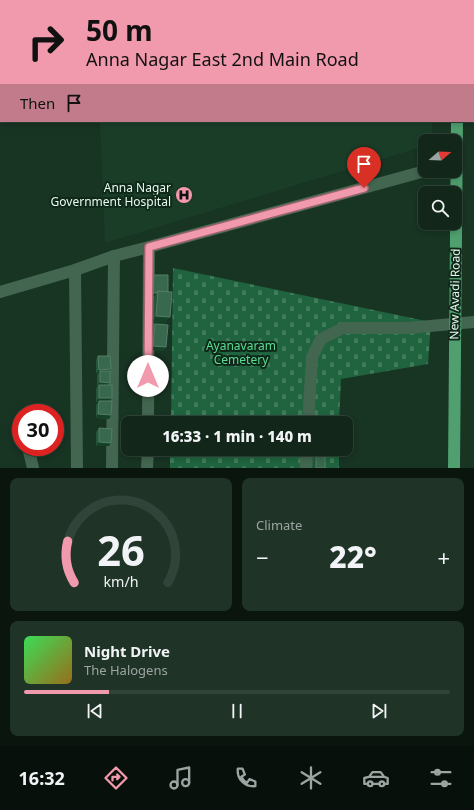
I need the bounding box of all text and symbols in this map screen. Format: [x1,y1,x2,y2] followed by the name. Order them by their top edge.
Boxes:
[86,11,153,49] text: 50 m
[20,16,72,68] icon: right
[86,47,359,71] text: Anna Nagar East 2nd Main Road
[63,92,85,114] icon: arrive
[20,93,55,113] text: Then
[418,134,462,178] north arrow
[418,134,462,230] map controls
[347,147,381,188] pin
[353,153,375,175] icon: arrive
[51,179,171,210] place label: Anna Nagar Government Hospital
[174,185,194,205] hospital icon: Anna Nagar Government Hospital
[418,186,462,230] button: search
[445,248,464,340] street label: New Avadi Road
[206,337,276,368] park label: Ayanavaram Cemetery
[127,355,169,397] position arrow
[12,404,64,456] speed limit sign: 30
[162,426,312,446] text: 16:33 · 1 min · 140 m
[256,516,302,534] text: Climate
[97,521,145,577] text: 26
[329,536,377,577] text: 22°
[256,542,269,572] text: −
[437,542,450,572] text: +
[103,571,139,590] text: km/h
[84,641,170,661] text: Night Drive
[84,661,168,679] text: The Halogens
[84,700,106,722] icon: previous
[226,700,248,722] icon: pause
[368,700,390,722] icon: next
[102,764,130,792] icon: directions
[167,764,195,792] icon: music
[232,764,260,792] icon: phone
[297,764,325,792] icon: climate
[362,764,390,792] icon: car
[427,764,455,792] icon: filters
[19,766,65,790] text: 16:32

